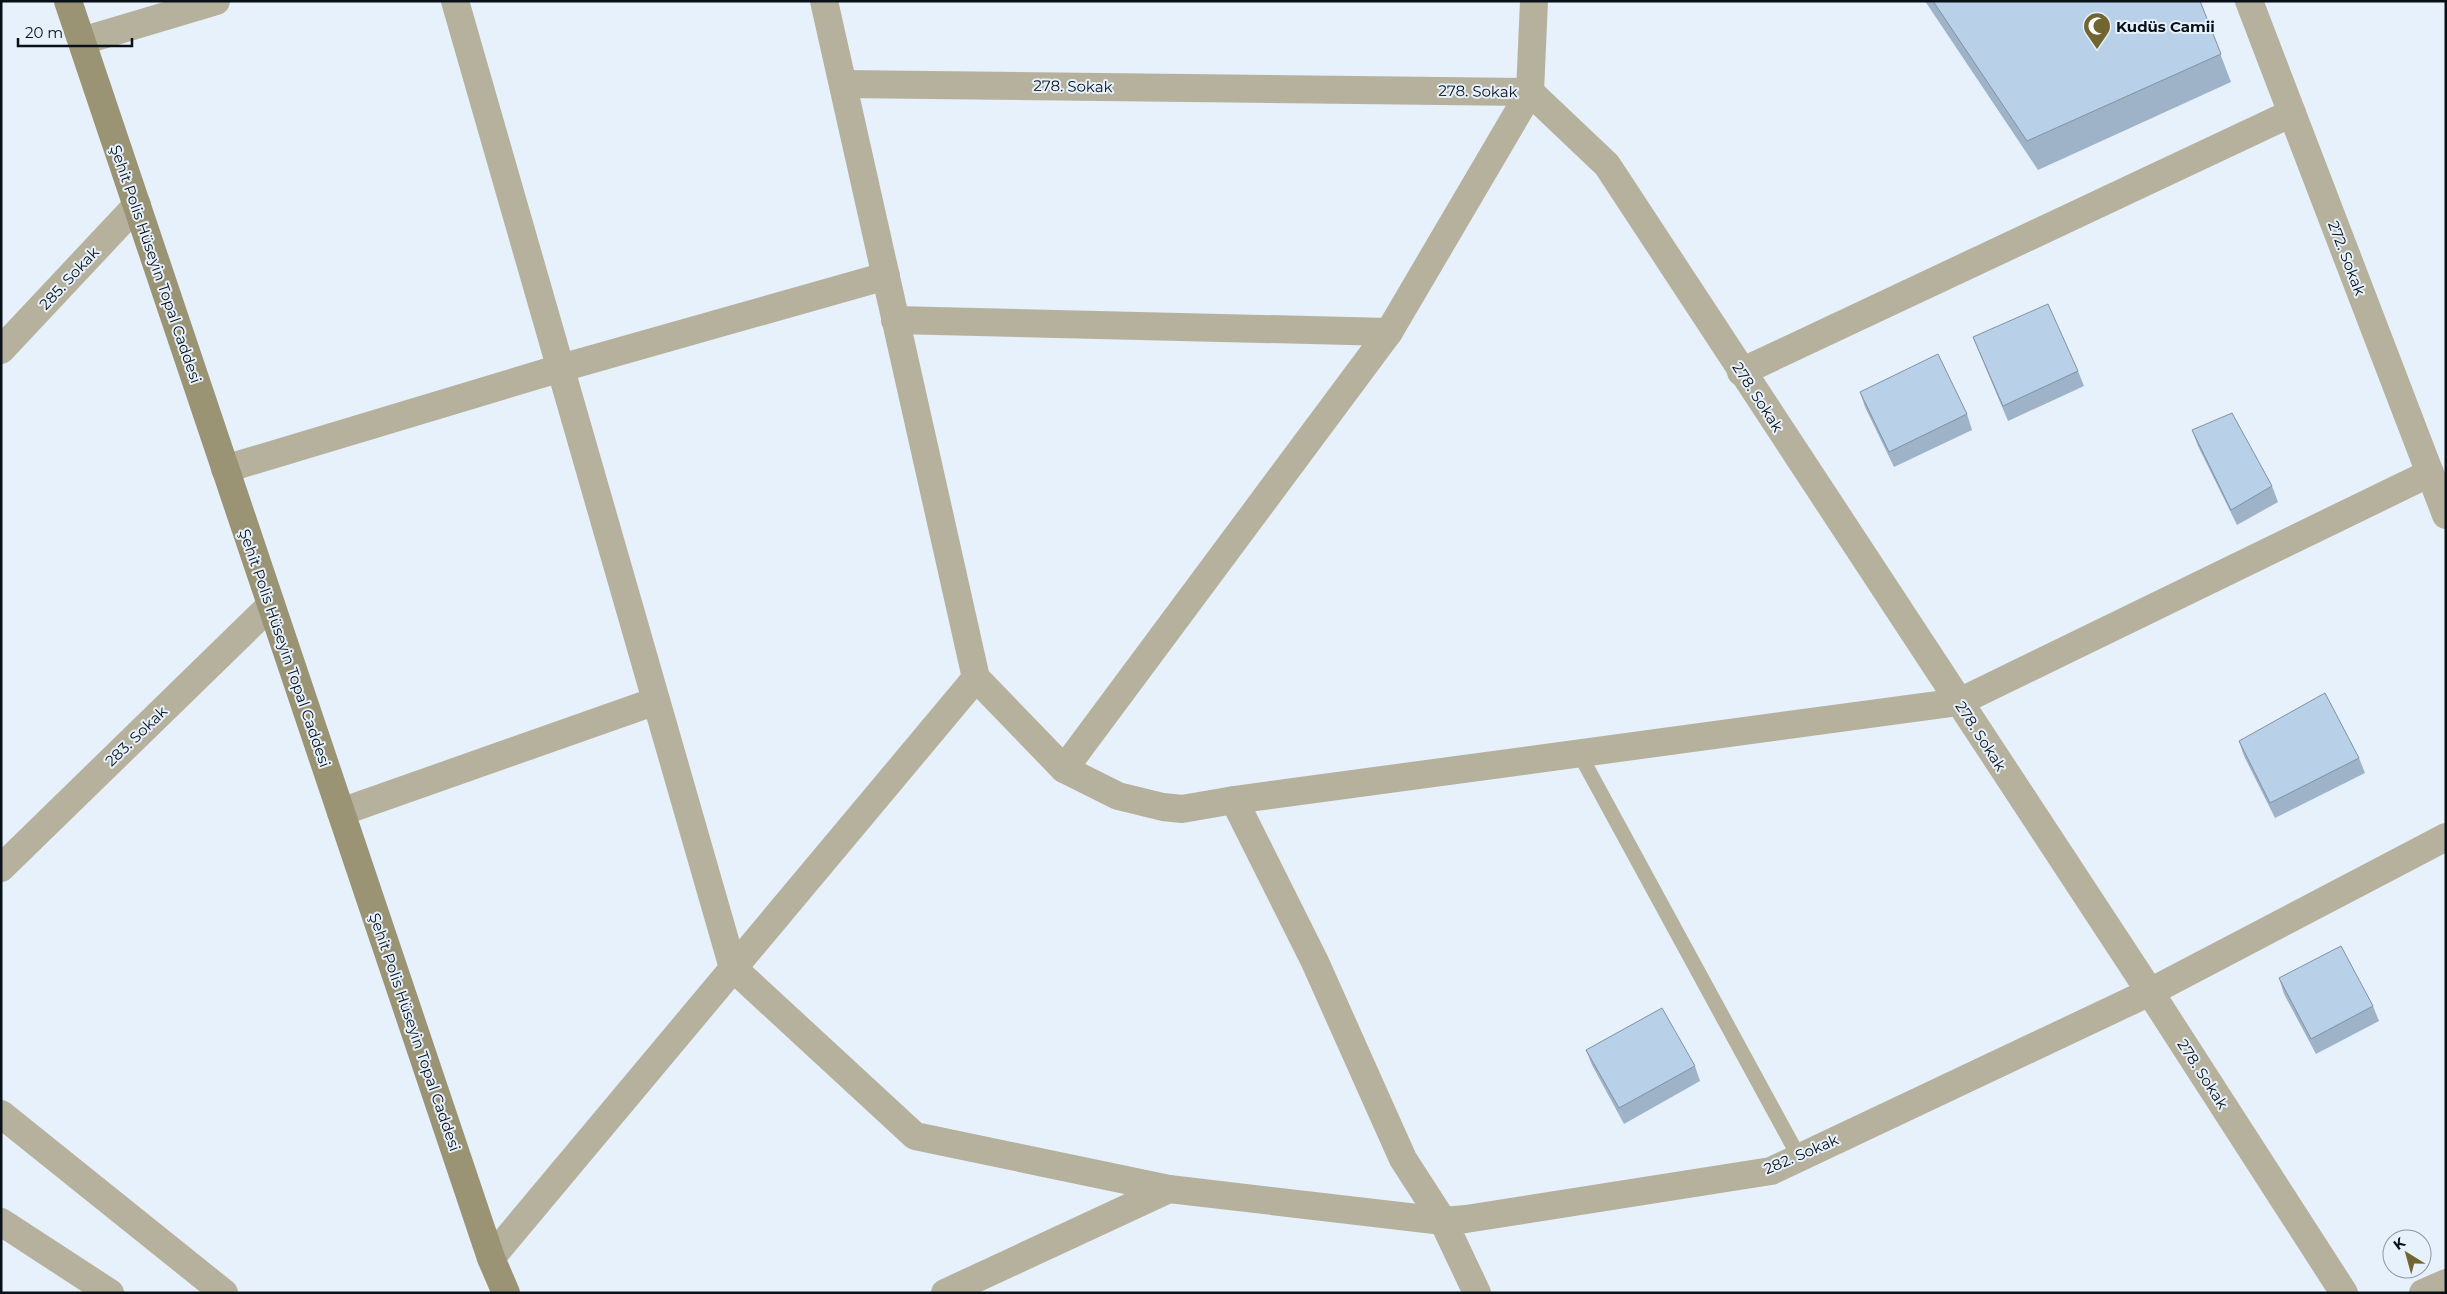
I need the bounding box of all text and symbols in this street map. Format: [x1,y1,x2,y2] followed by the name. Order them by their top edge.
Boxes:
[2082,11,2112,50] mosque icon: Kudüs Camii
[18,15,131,47] scale bar
[2116,17,2215,36] place label: Kudüs Camii
[25,23,63,42] text: 20 m
[1033,76,1113,96] street label: 278. Sokak
[1438,81,1518,101] street label: 278. Sokak
[106,142,206,386] street label: Şehit Polis Hüseyin Topal Caddesi
[2324,218,2370,298] street label: 272. Sokak
[35,243,103,313] street label: 285. Sokak
[1728,359,1788,435] street label: 278. Sokak
[235,526,335,770] street label: Şehit Polis Hüseyin Topal Caddesi
[1951,698,2011,774] street label: 278. Sokak
[101,702,171,770] street label: 283. Sokak
[365,910,465,1154] street label: Şehit Polis Hüseyin Topal Caddesi
[2173,1036,2233,1112] street label: 278. Sokak
[1761,1130,1841,1178] street label: 282. Sokak
[2382,1229,2432,1279] north arrow
[2390,1233,2409,1254] text: K

